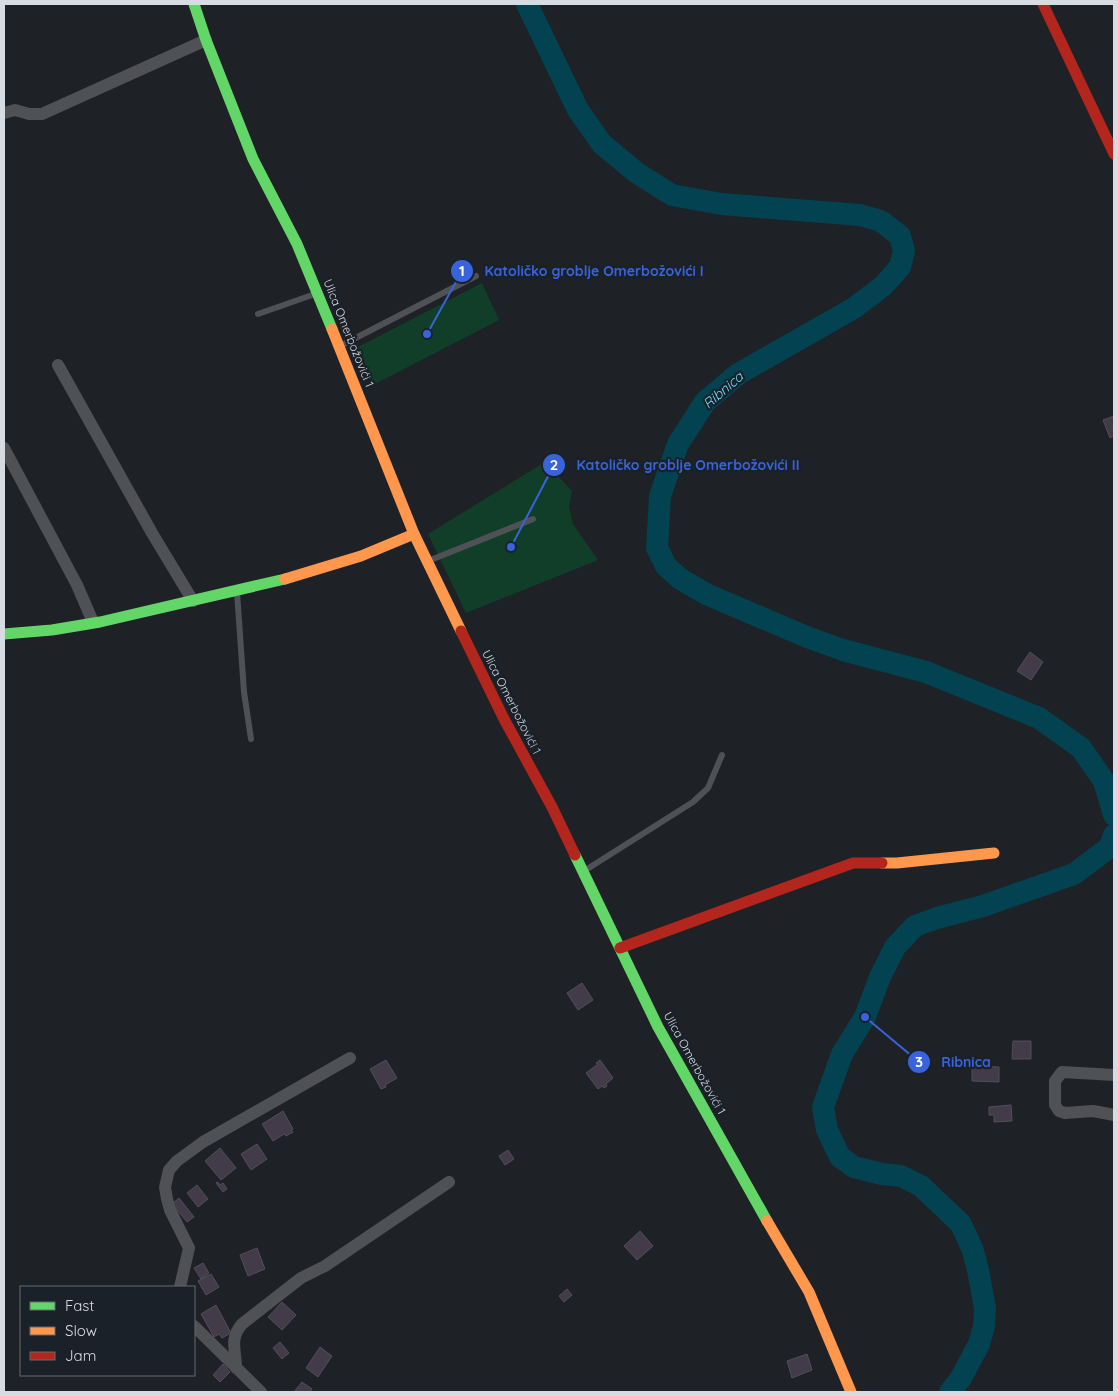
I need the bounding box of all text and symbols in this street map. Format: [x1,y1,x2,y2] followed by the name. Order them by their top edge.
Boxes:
[449,256,713,285] callout: Katoličko groblje Omerbožovići I
[459,261,465,280] text: 1
[484,262,704,280] text: Katoličko groblje Omerbožovići I
[320,277,378,389] street label: Ulica Omerbožovići 1
[699,367,748,412] water label: Ribnica
[541,451,809,480] callout: Katoličko groblje Omerbožovići II
[550,455,558,474] text: 2
[576,456,800,474] text: Katoličko groblje Omerbožovići II
[479,647,545,757] street label: Ulica Omerbožovići 1
[661,1009,729,1117] street label: Ulica Omerbožovići 1
[907,1047,1001,1076] callout: Ribnica
[915,1052,923,1071] text: 3
[941,1053,991,1071] text: Ribnica
[20,1286,195,1376] legend
[65,1296,94,1315] text: Fast
[65,1321,97,1340] text: Slow
[65,1346,96,1365] text: Jam

